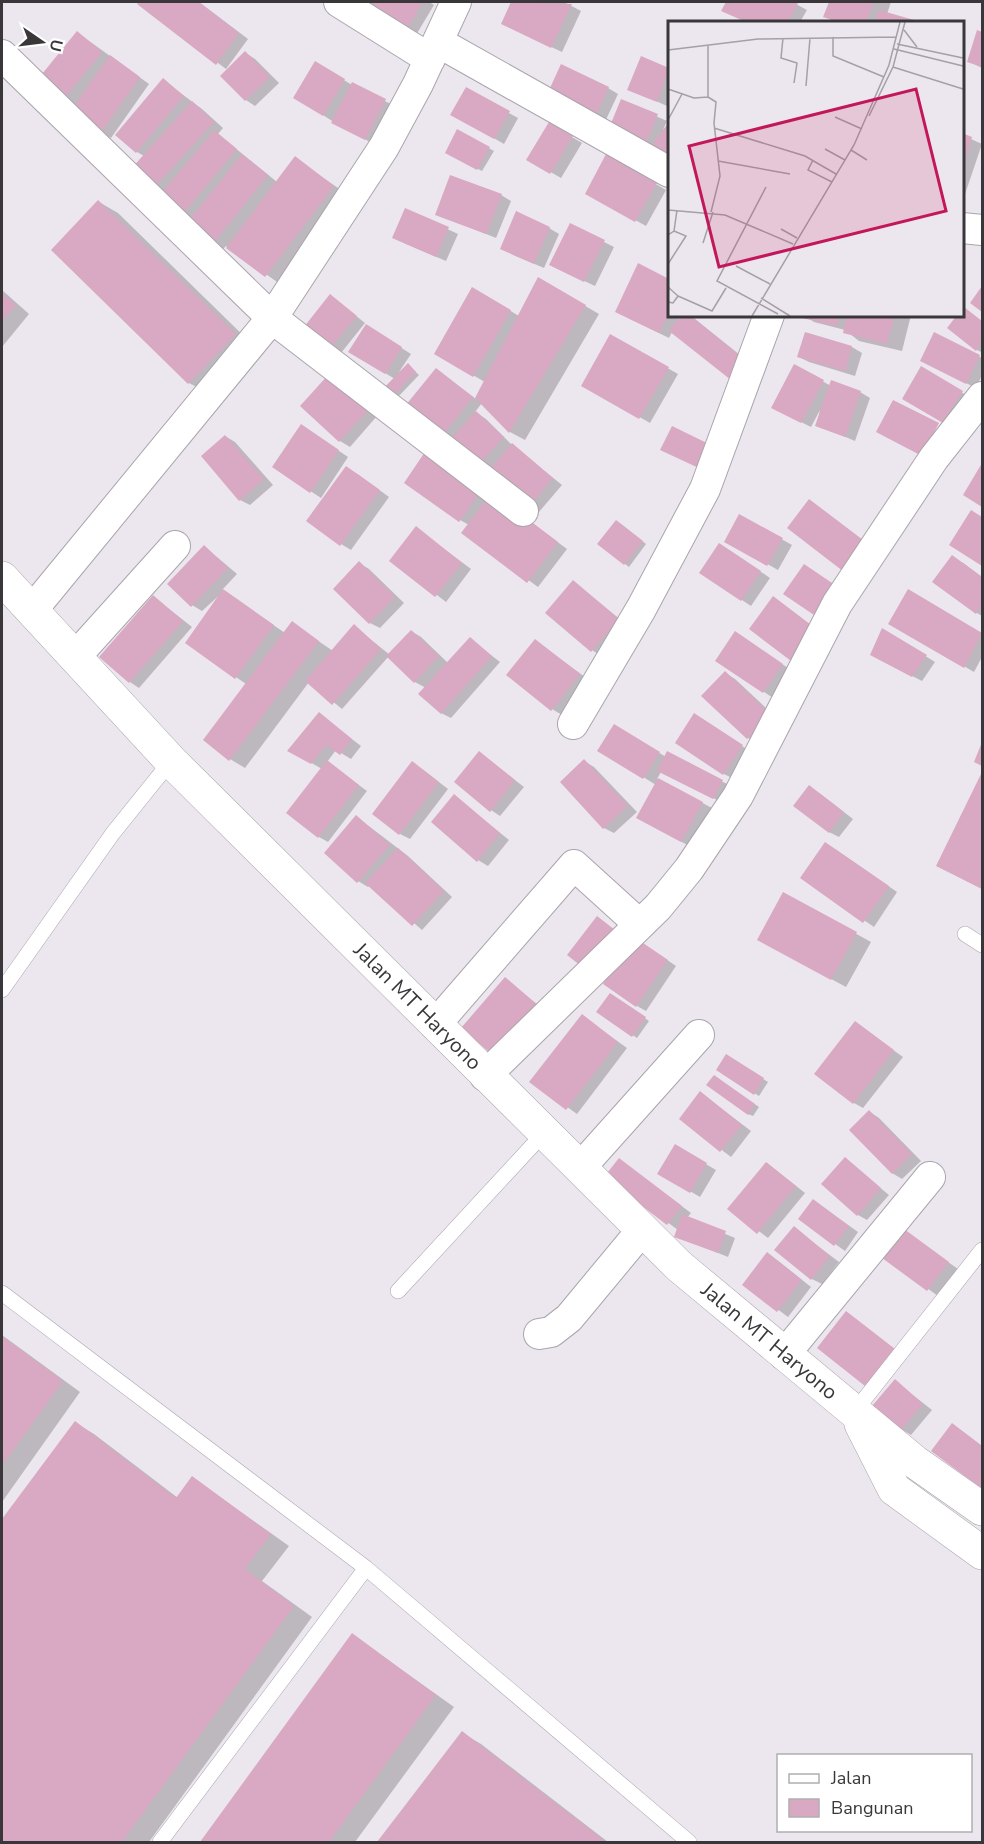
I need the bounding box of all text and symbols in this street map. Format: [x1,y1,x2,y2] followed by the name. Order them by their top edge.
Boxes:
[12,12,72,72] north arrow
[668,21,963,316] inset map
[43,37,68,54] text: U
[347,936,488,1076] street label: Jalan MT Haryono
[694,1275,844,1406] street label: Jalan MT Haryono
[777,1754,972,1832] legend
[830,1766,871,1790] text: Jalan
[831,1796,914,1820] text: Bangunan

